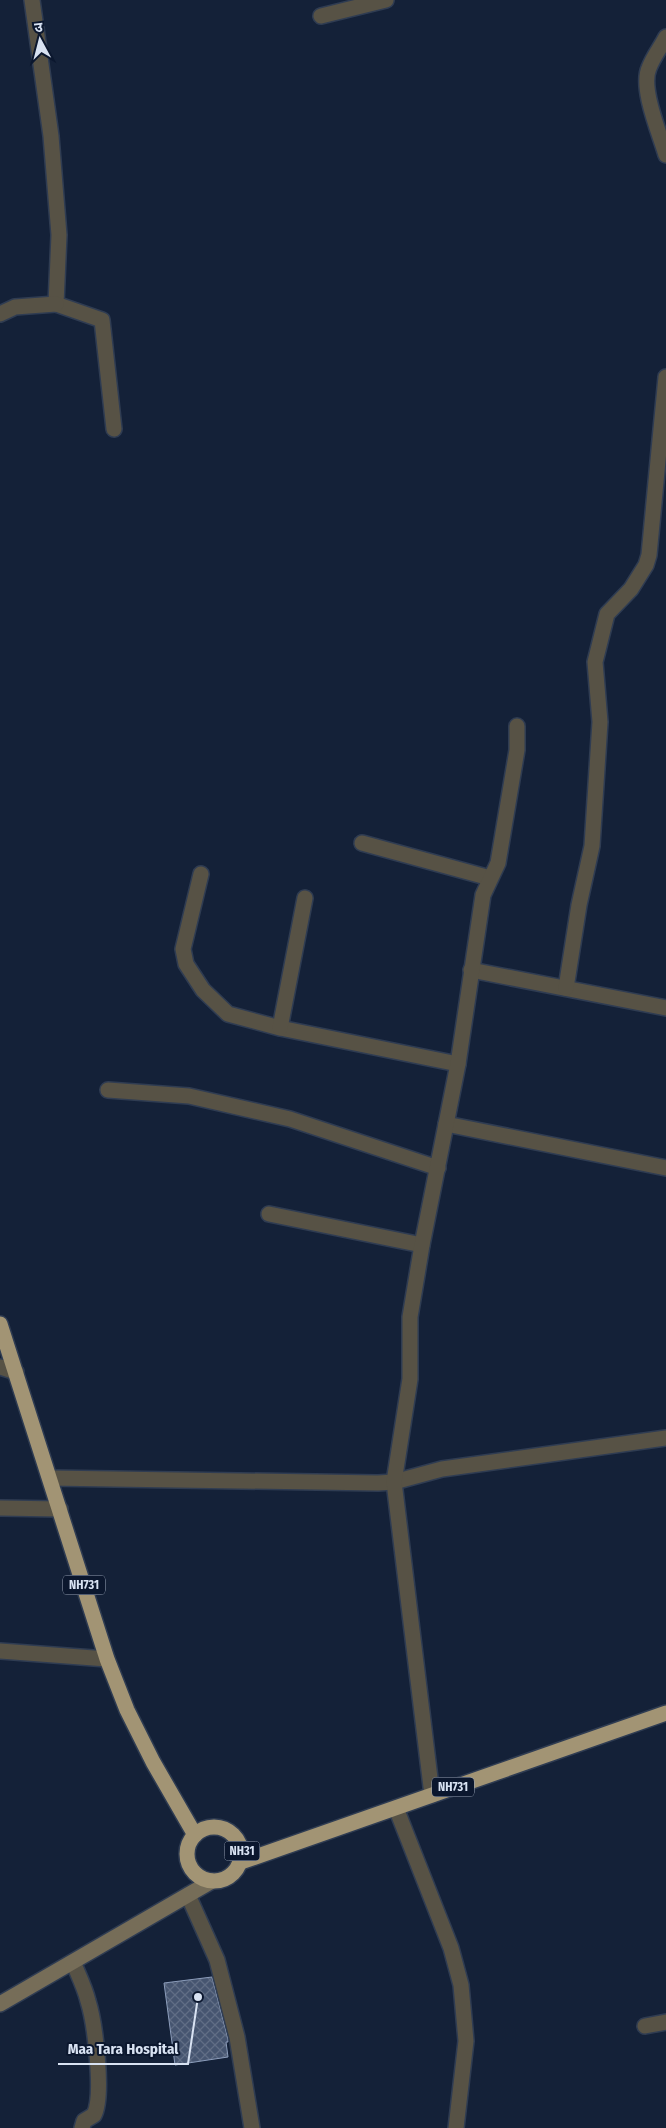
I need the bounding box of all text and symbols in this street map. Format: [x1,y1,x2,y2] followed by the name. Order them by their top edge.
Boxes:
[15,15,65,65] north arrow
[33,19,44,37] text: उ
[63,1576,105,1594] road number: NH731
[432,1778,474,1796] road number: NH731
[224,1842,260,1860] road number: NH31
[58,2034,188,2064] callout: Maa Tara Hospital
[68,2040,179,2058] text: Maa Tara Hospital

